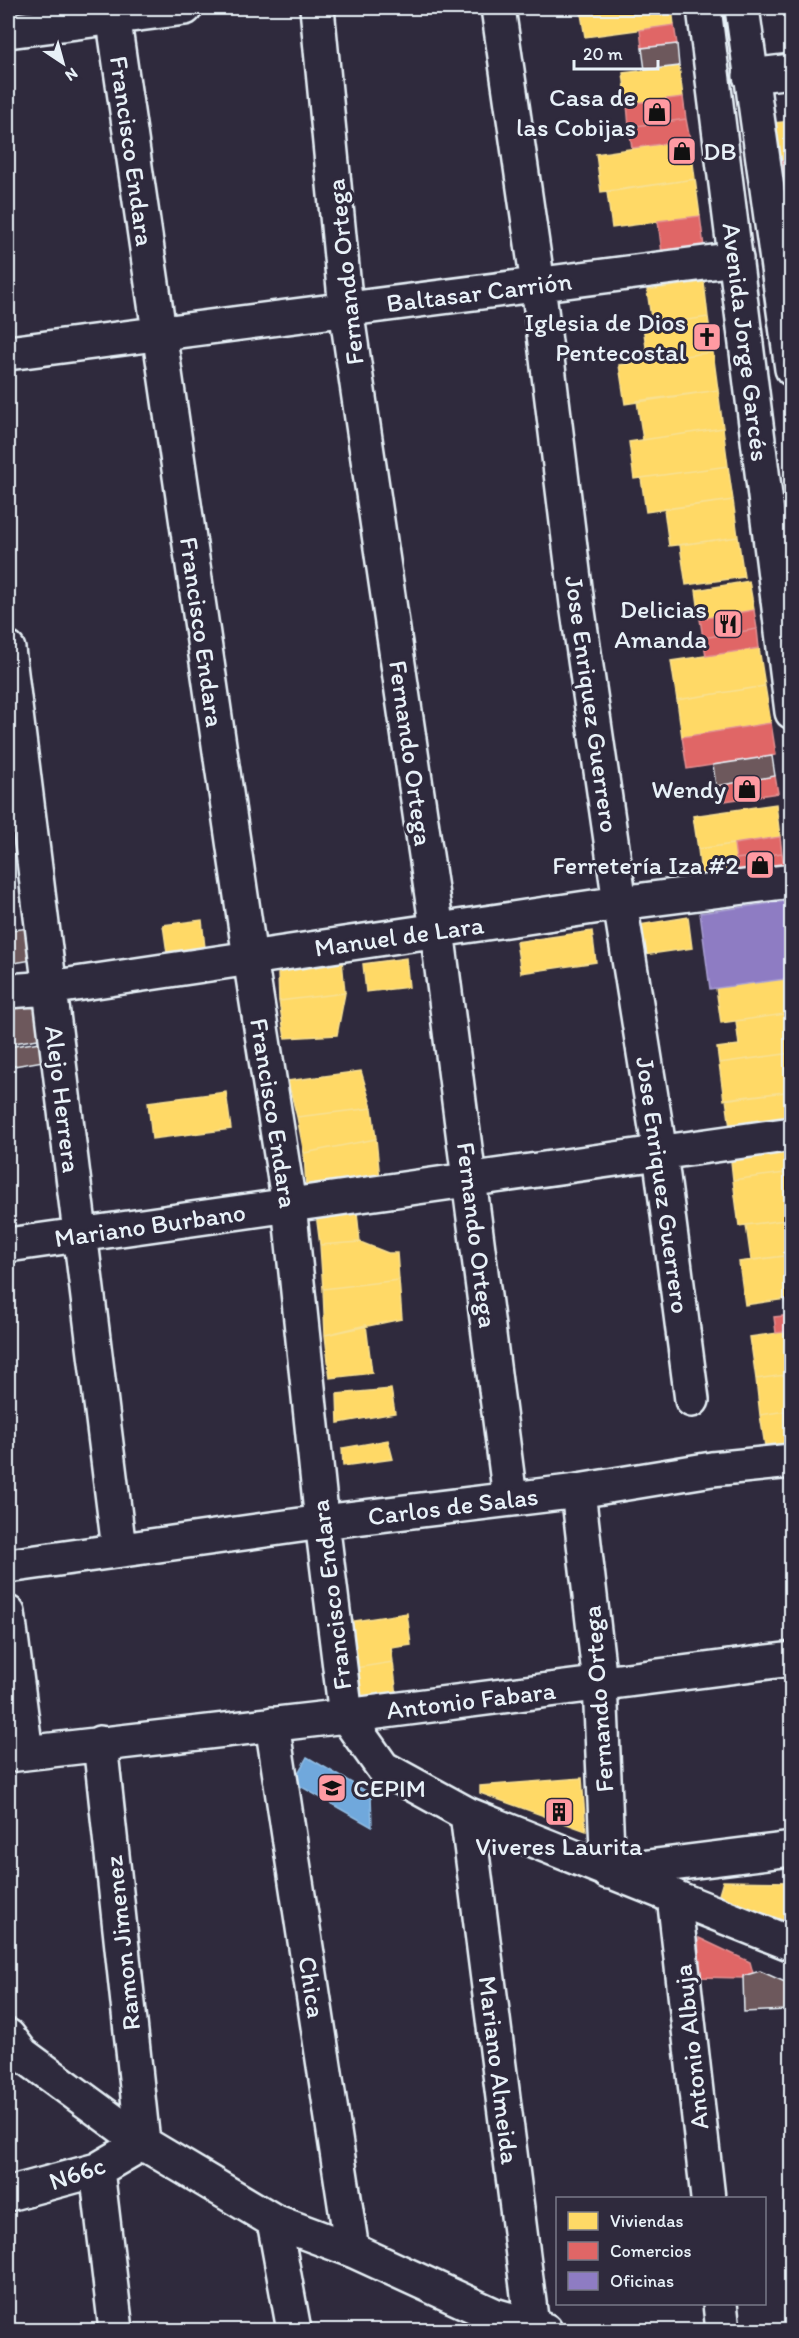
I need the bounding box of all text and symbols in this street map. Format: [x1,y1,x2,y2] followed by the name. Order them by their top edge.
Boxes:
[33,33,93,93] north arrow
[574,33,658,71] scale bar
[583,43,623,65] text: 20 m
[103,54,161,248] street label: Francisco Endara
[62,64,81,86] text: N
[516,81,636,143] place label: Casa de las Cobijas
[641,96,673,128] shop icon: Casa de las Cobijas
[666,135,698,167] shop icon: DB
[703,135,737,167] place label: DB
[319,177,371,367] street label: Fernando Ortega
[716,221,776,463] street label: Avenida Jorge Garcés
[384,265,574,319] street label: Baltasar Carrión
[524,306,686,368] place label: Iglesia de Dios Pentecostal
[691,321,723,353] church icon: Iglesia de Dios Pentecostal
[173,535,231,729] street label: Francisco Endara
[558,574,626,834] street label: Jose Enriquez Guerrero
[614,593,707,655] place label: Delicias Amanda
[712,608,744,640] restaurant icon: Delicias Amanda
[382,658,440,848] street label: Fernando Ortega
[651,773,726,805] place label: Wendy
[731,773,763,805] shop icon: Wendy
[552,849,739,881] place label: Ferretería Iza #2
[744,849,776,881] shop icon: Ferretería Iza #2
[312,908,486,964] street label: Manuel de Lara
[243,1016,305,1210] street label: Francisco Endara
[38,1024,88,1175] street label: Alejo Herrera
[629,1055,697,1315] street label: Jose Enriquez Guerrero
[450,1140,504,1330] street label: Fernando Ortega
[52,1196,248,1254] street label: Mariano Burbano
[366,1480,540,1532] street label: Carlos de Salas
[303,1498,359,1692] street label: Francisco Endara
[576,1604,620,1793] street label: Fernando Ortega
[384,1674,558,1726] street label: Antonio Fabara
[316,1772,348,1804] school or university icon: CEPIM
[353,1772,426,1804] place label: CEPIM
[543,1796,575,1828] building icon: Viveres Laurita
[475,1830,643,1862] place label: Viveres Laurita
[97,1854,147,2032] street label: Ramon Jimenez
[291,1954,333,2020] street label: Chica
[666,1963,716,2131] street label: Antonio Albuja
[472,1974,526,2167] street label: Mariano Almeida
[45,2149,109,2197] street label: N66c
[556,2197,766,2305] legend
[610,2210,684,2232] text: Viviendas
[610,2240,692,2262] text: Comercios
[610,2270,674,2292] text: Oficinas

